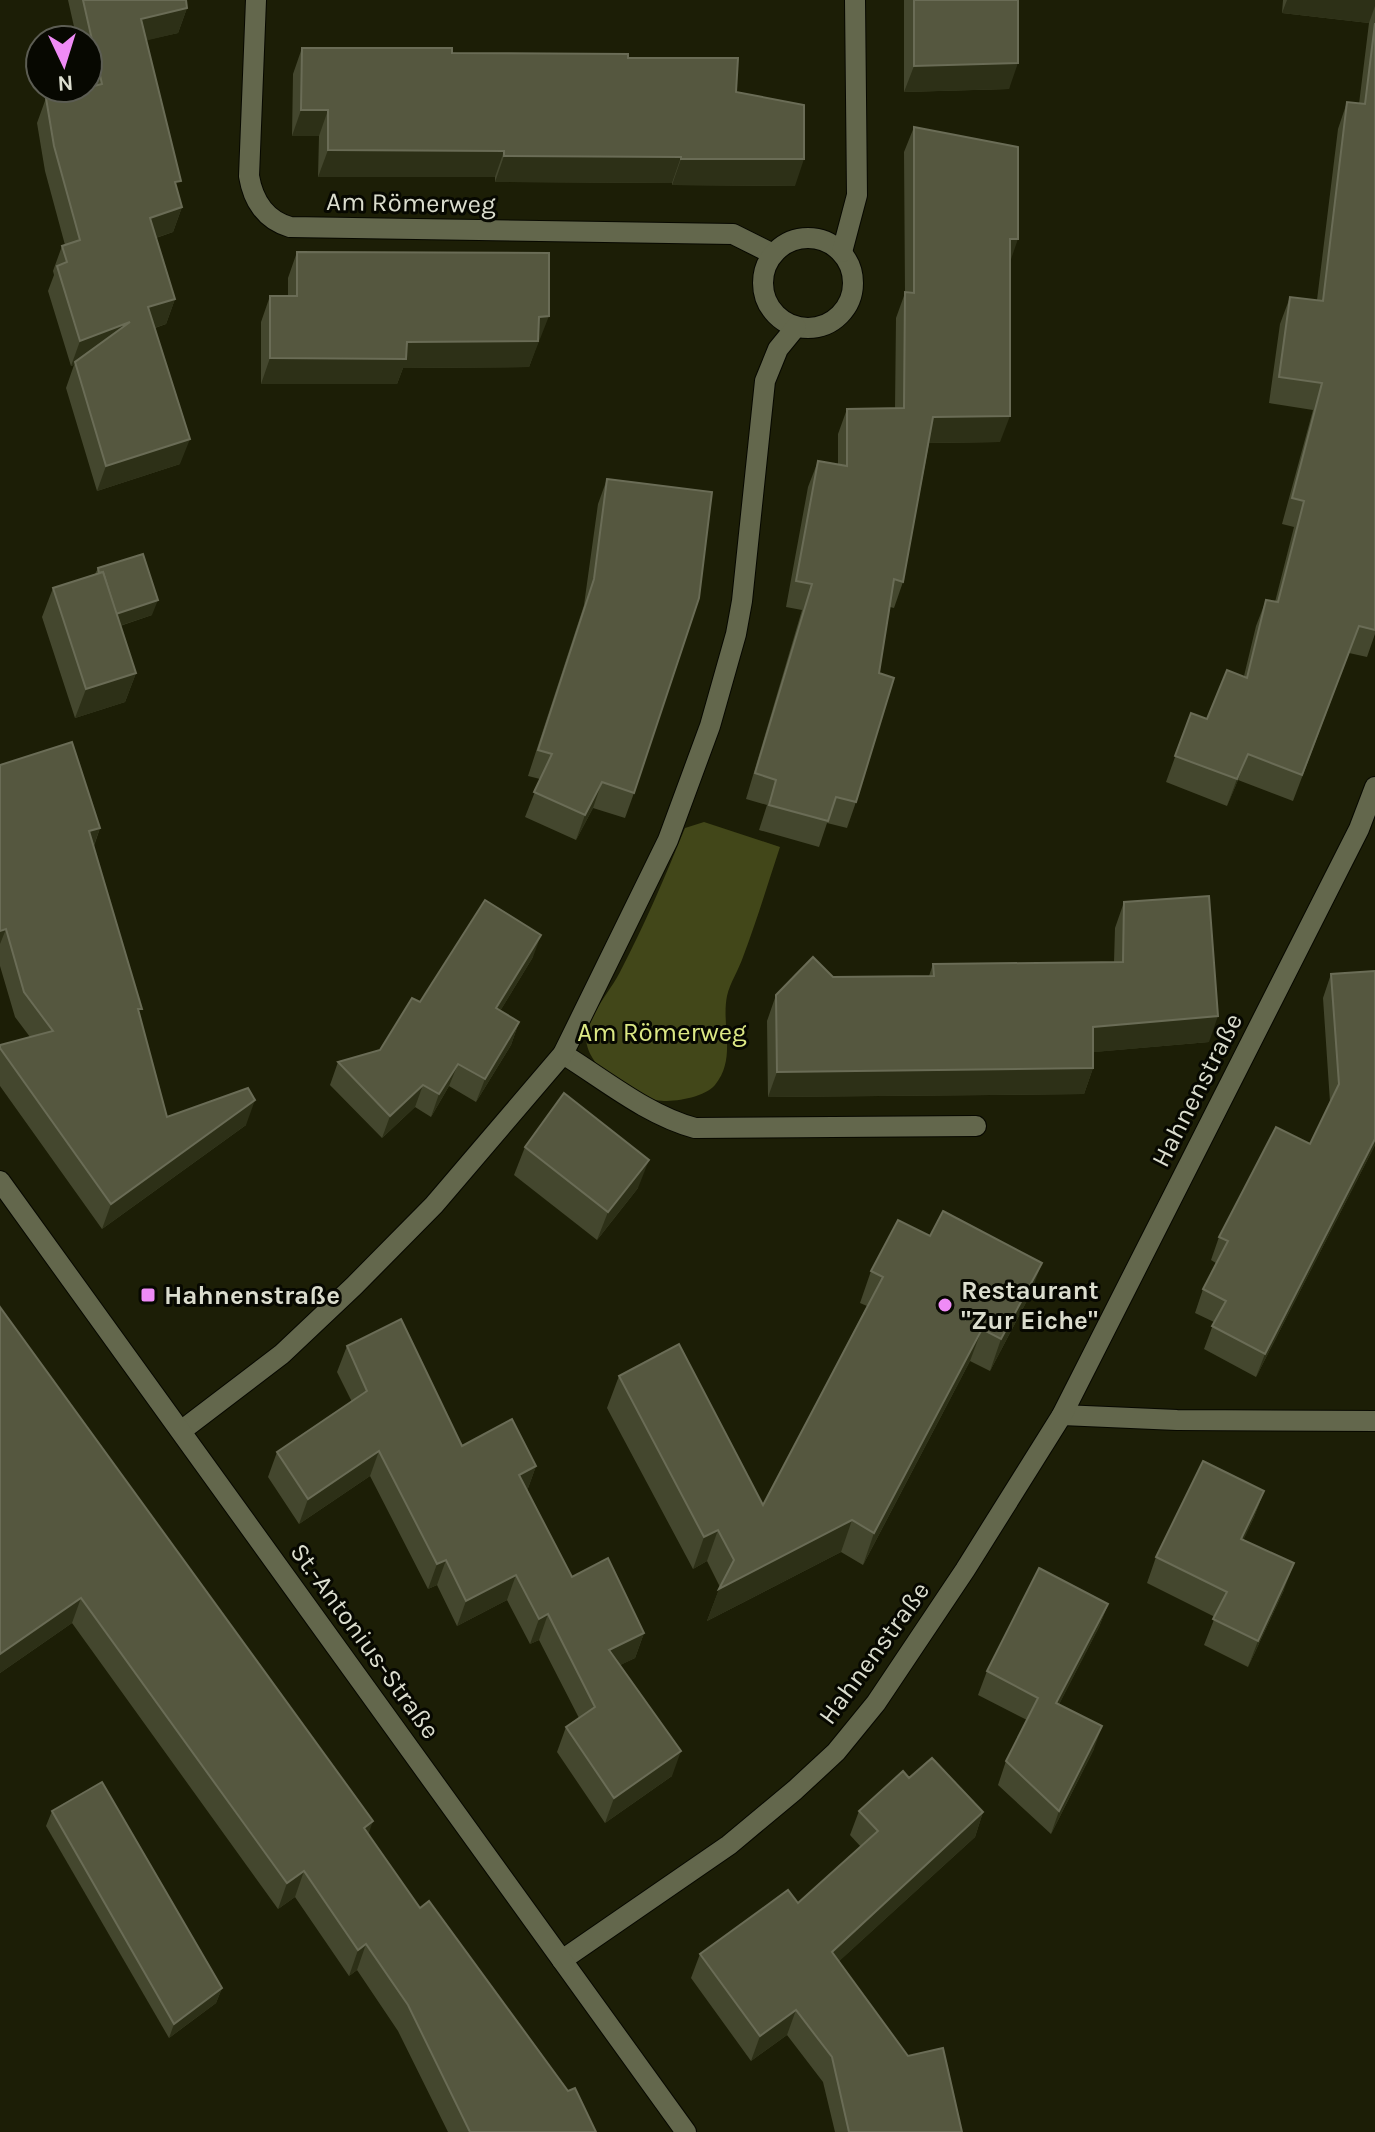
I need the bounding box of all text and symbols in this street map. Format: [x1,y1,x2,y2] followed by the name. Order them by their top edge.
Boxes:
[24,24,104,104] north arrow
[57,69,74,96] text: N
[326,186,496,220] street label: Am Römerweg
[1145,1008,1249,1172] street label: Hahnenstraße
[577,1017,747,1048] park label: Am Römerweg
[961,1275,1099,1336] place label: Restaurant "Zur Eiche"
[164,1280,340,1311] place label: Hahnenstraße
[139,1286,157,1304] marker: Hahnenstraße
[936,1296,954,1314] marker: Restaurant "Zur Eiche"
[284,1537,446,1745] street label: St.-Antonius-Straße
[812,1576,936,1730] street label: Hahnenstraße

